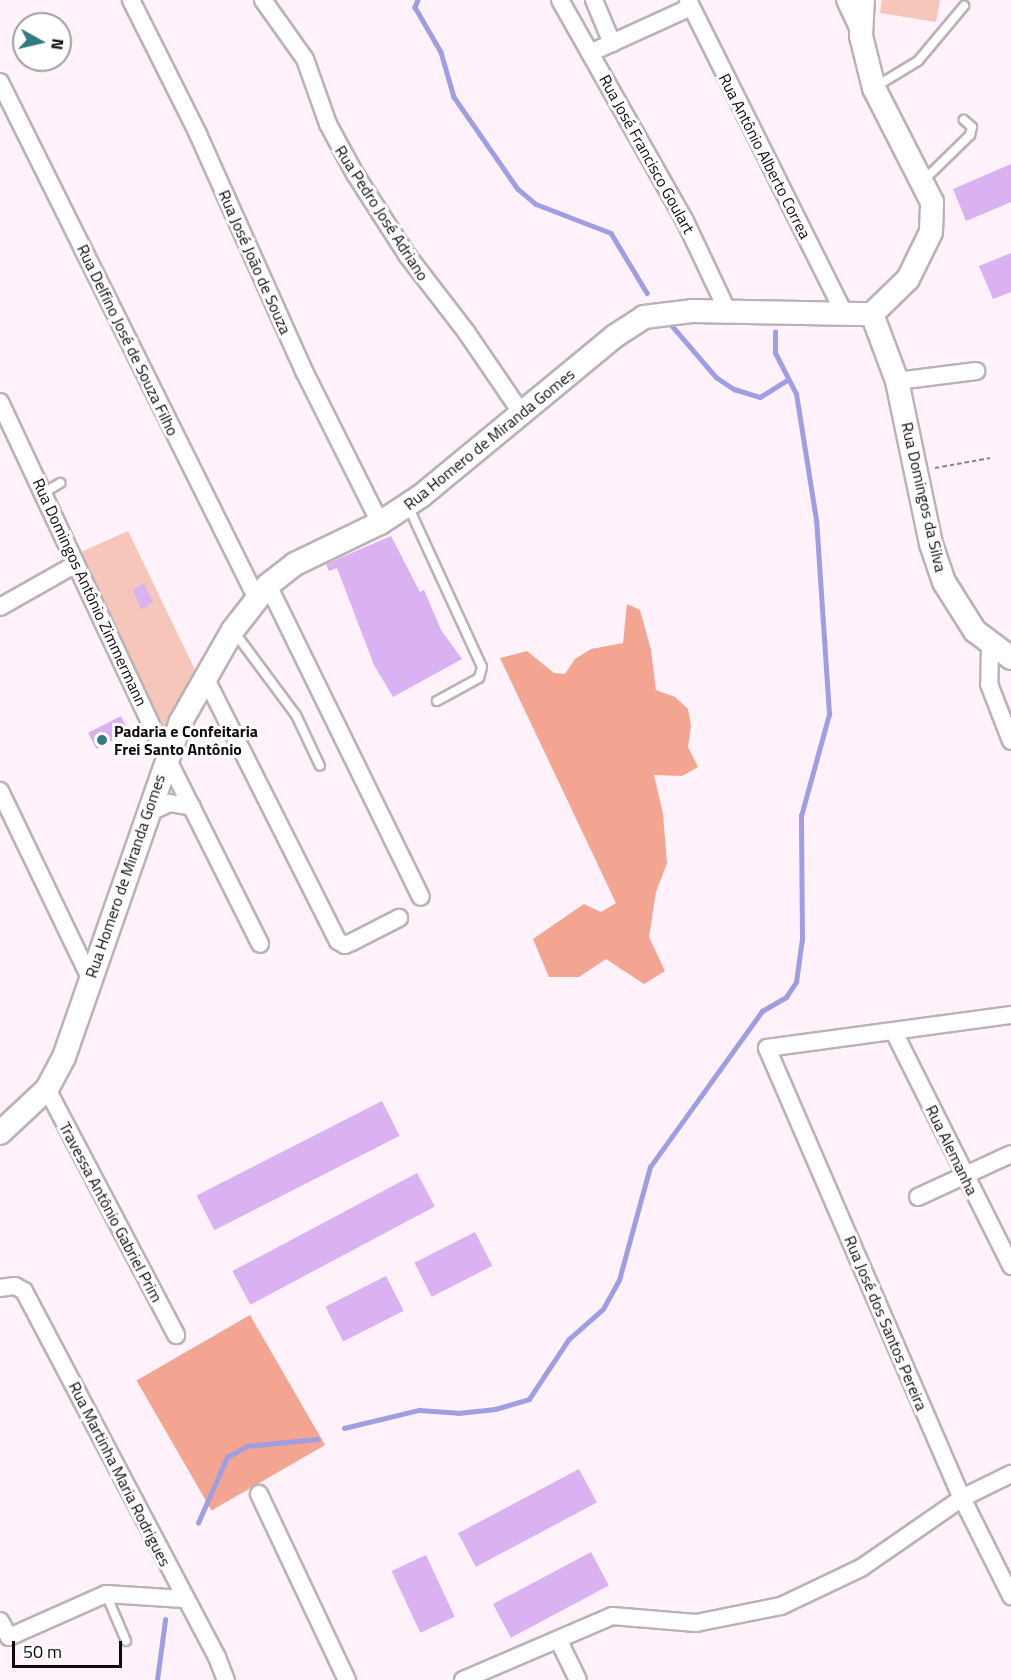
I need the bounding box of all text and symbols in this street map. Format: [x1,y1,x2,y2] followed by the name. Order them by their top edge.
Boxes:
[12,12,72,72] north arrow
[45,37,70,51] text: N
[715,70,815,242] street label: Rua Antônio Alberto Correa
[595,71,699,237] street label: Rua José Francisco Goulart
[331,142,433,284] street label: Rua Pedro José Adriano
[215,187,295,337] street label: Rua José João de Souza
[73,241,183,439] street label: Rua Delfino José de Souza Filho
[400,364,578,514] street label: Rua Homero de Miranda Gomes
[897,420,951,574] street label: Rua Domingos da Silva
[29,475,151,709] street label: Rua Domingos Antônio Zimmermann
[114,721,258,759] place label: Padaria e Confeitaria Frei Santo Antônio
[95,733,109,747] marker: Padaria e Confeitaria Frei Santo Antônio
[81,772,169,980] street label: Rua Homero de Miranda Gomes
[922,1102,982,1198] street label: Rua Alemanha
[55,1119,167,1305] street label: Travessa Antônio Gabriel Prim
[840,1233,932,1413] street label: Rua José dos Santos Pereira
[65,1378,175,1570] street label: Rua Martinha Maria Rodrigues
[15,1629,124,1667] scale bar
[23,1638,62,1665] text: 50 m

